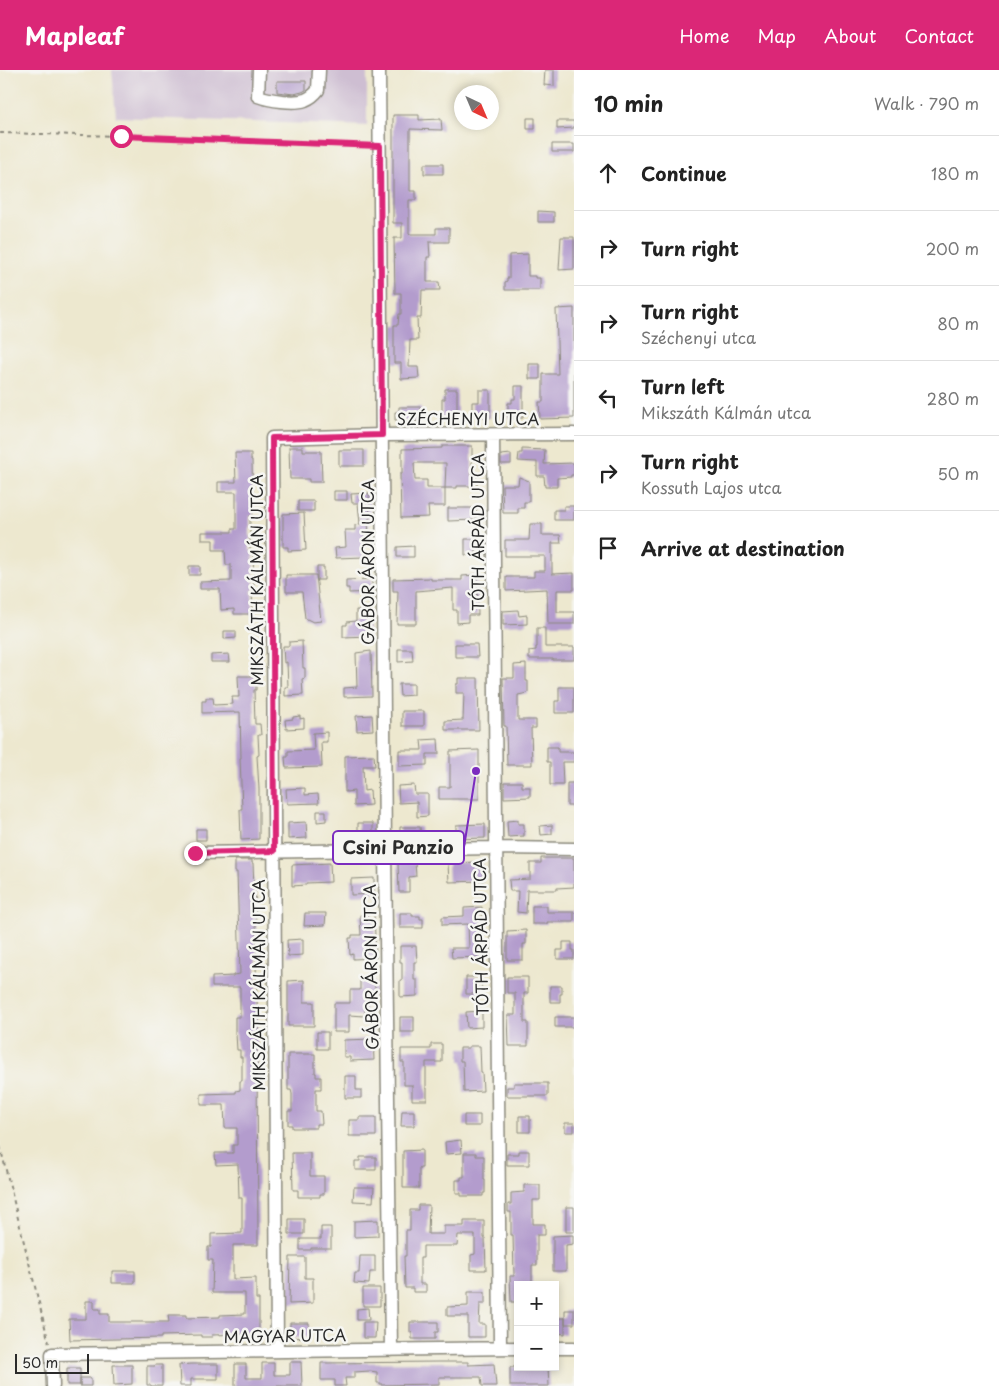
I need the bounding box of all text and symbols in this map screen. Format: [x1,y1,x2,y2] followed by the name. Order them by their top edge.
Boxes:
[25,17,124,53] text: Mapleaf
[679,22,729,49] text: Home
[757,22,796,49] text: Map
[824,22,876,49] text: About
[904,22,974,49] text: Contact
[454,85,499,130] north arrow
[594,87,664,119] text: 10 min
[874,91,979,115] text: Walk · 790 m
[110,125,133,148] route start
[594,159,622,187] icon: ahead
[641,159,727,187] text: Continue
[931,161,979,185] text: 180 m
[594,234,622,262] icon: right
[641,234,739,262] text: Turn right
[926,236,979,260] text: 200 m
[641,297,739,325] text: Turn right
[594,309,622,337] icon: right
[937,311,979,335] text: 80 m
[641,325,756,349] text: Széchenyi utca
[641,372,725,400] text: Turn left
[594,384,622,412] icon: left
[927,386,979,410] text: 280 m
[641,400,811,424] text: Mikszáth Kálmán utca
[397,406,539,430] street label: SZÉCHENYI UTCA
[641,447,739,475] text: Turn right
[465,453,489,611] street label: TÓTH ÁRPÁD UTCA
[594,459,622,487] icon: right
[938,461,979,485] text: 50 m
[244,474,268,686] street label: MIKSZÁTH KÁLMÁN UTCA
[641,475,781,499] text: Kossuth Lajos utca
[355,479,379,645] street label: GÁBOR ÁRON UTCA
[594,534,622,562] icon: arrive
[641,534,845,562] text: Arrive at destination
[333,831,464,864] callout: Csini Panzio
[343,833,454,860] text: Csini Panzio
[184,842,207,865] route end
[467,858,493,1016] street label: TÓTH ÁRPÁD UTCA
[246,879,270,1091] street label: MIKSZÁTH KÁLMÁN UTCA
[357,884,383,1050] street label: GÁBOR ÁRON UTCA
[514,1281,559,1371] map controls
[514,1281,559,1326] button: +
[223,1322,347,1348] street label: MAGYAR UTCA
[514,1326,559,1371] button: −
[15,1351,89,1374] scale bar
[22,1352,58,1373] text: 50 m

